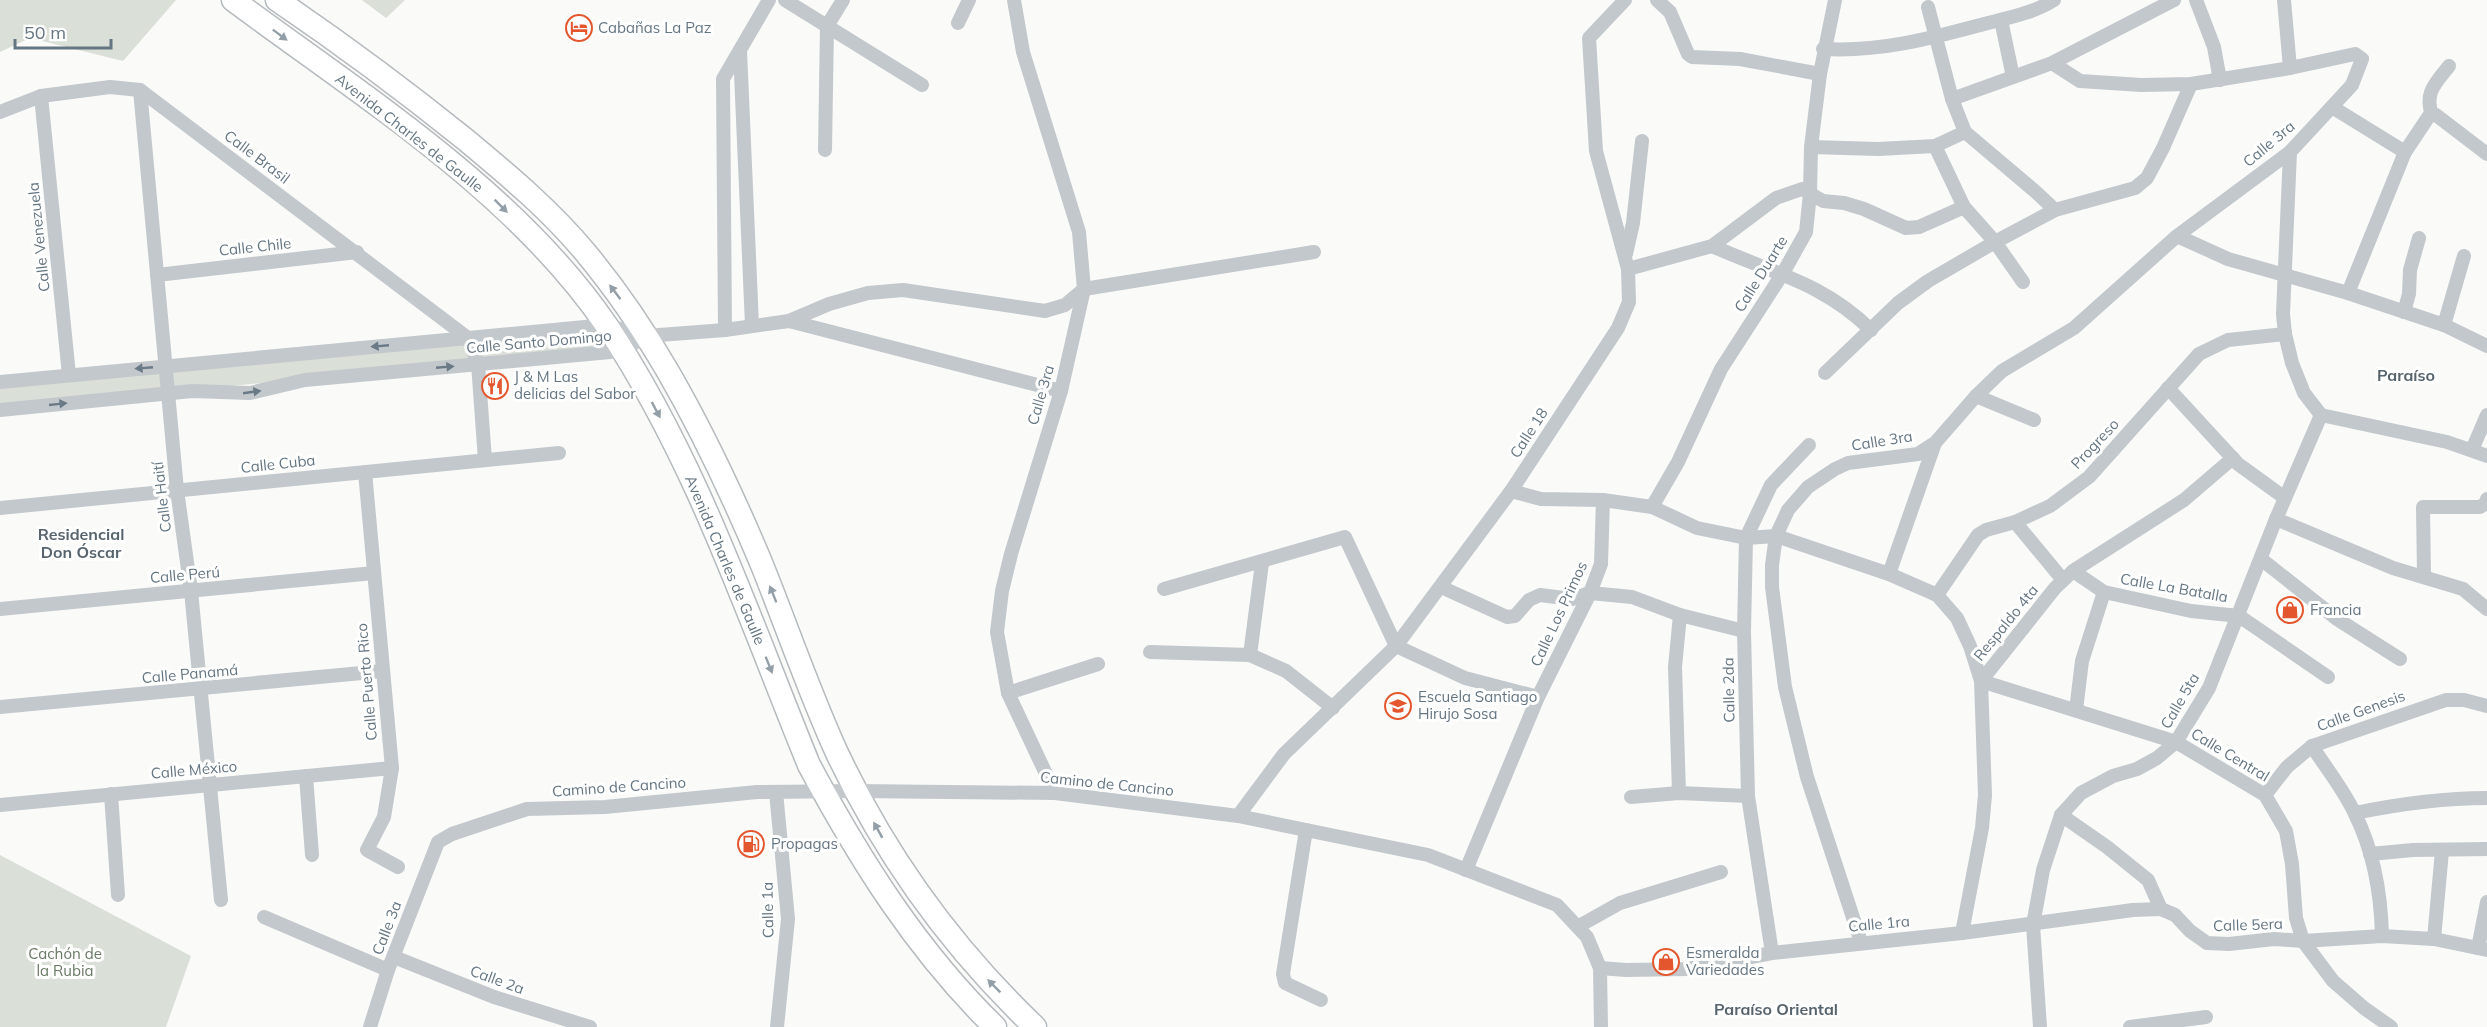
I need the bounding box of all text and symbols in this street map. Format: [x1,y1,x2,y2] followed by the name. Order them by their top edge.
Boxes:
[15,12,111,50] scale bar
[564,13,594,43] hotel icon: Cabañas La Paz
[598,18,712,37] place label: Cabañas La Paz
[24,21,66,44] text: 50 m
[272,29,288,41] one-way arrow
[332,69,487,196] street label: Avenida Charles de Gaulle
[2239,117,2298,171] street label: Calle 3ra
[221,126,294,187] street label: Calle Brasil
[23,181,54,293] street label: Calle Venezuela
[493,198,507,212] one-way arrow
[1730,232,1791,315] street label: Calle Duarte
[218,233,292,260] street label: Calle Chile
[609,285,621,300] one-way arrow
[465,326,612,357] street label: Calle Santo Domingo
[370,341,389,351] one-way arrow
[436,362,455,372] one-way arrow
[134,363,153,373] one-way arrow
[1023,363,1058,427] street label: Calle 3ra
[2377,365,2435,385] district label: Paraíso
[514,367,636,403] place label: J & M Las delicias del Sabor
[480,371,510,401] restaurant icon: J & M Las delicias del Sabor
[243,387,262,397] one-way arrow
[49,399,68,409] one-way arrow
[651,402,661,419] one-way arrow
[1505,404,1552,461] street label: Calle 18
[2067,414,2123,473] street label: Progreso
[1850,426,1914,455] street label: Calle 3ra
[240,450,316,477] street label: Calle Cuba
[148,459,175,534] street label: Calle Haití
[681,472,770,648] street label: Avenida Charles de Gaulle
[38,524,124,562] district label: Residencial Don Óscar
[1526,558,1591,669] street label: Calle Los Primos
[149,562,221,587] street label: Calle Perú
[2119,569,2229,606] street label: Calle La Batalla
[1969,581,2042,664] street label: Respaldo 4ta
[768,585,777,603] one-way arrow
[2275,595,2305,625] shop icon: Francia
[2310,600,2361,619] place label: Francia
[352,622,381,742] street label: Calle Puerto Rico
[765,656,774,674] one-way arrow
[1718,657,1739,723] street label: Calle 2da
[141,660,239,687] street label: Calle Panamá
[2156,669,2203,732] street label: Calle 5ta
[2314,686,2408,735] street label: Calle Genesis
[1418,687,1537,723] place label: Escuela Santiago Hirujo Sosa
[1383,691,1413,721] school or university icon: Escuela Santiago Hirujo Sosa
[2188,724,2273,785] street label: Calle Central
[150,756,238,783] street label: Calle México
[1039,767,1175,800] street label: Camino de Cancino
[551,772,687,801] street label: Camino de Cancino
[873,821,883,838] one-way arrow
[736,829,766,859] fuel station icon: Propagas
[771,834,838,853] place label: Propagas
[758,882,777,938] street label: Calle 1a
[368,898,405,957] street label: Calle 3a
[1847,911,1910,936] street label: Calle 1ra
[2213,914,2283,935] street label: Calle 5era
[1686,943,1764,979] place label: Esmeralda Variedades
[28,944,102,980] park label: Cachón de la Rubia
[1651,947,1681,977] shop icon: Esmeralda Variedades
[468,961,527,998] street label: Calle 2a
[987,979,1001,993] one-way arrow
[1714,999,1838,1019] district label: Paraíso Oriental

